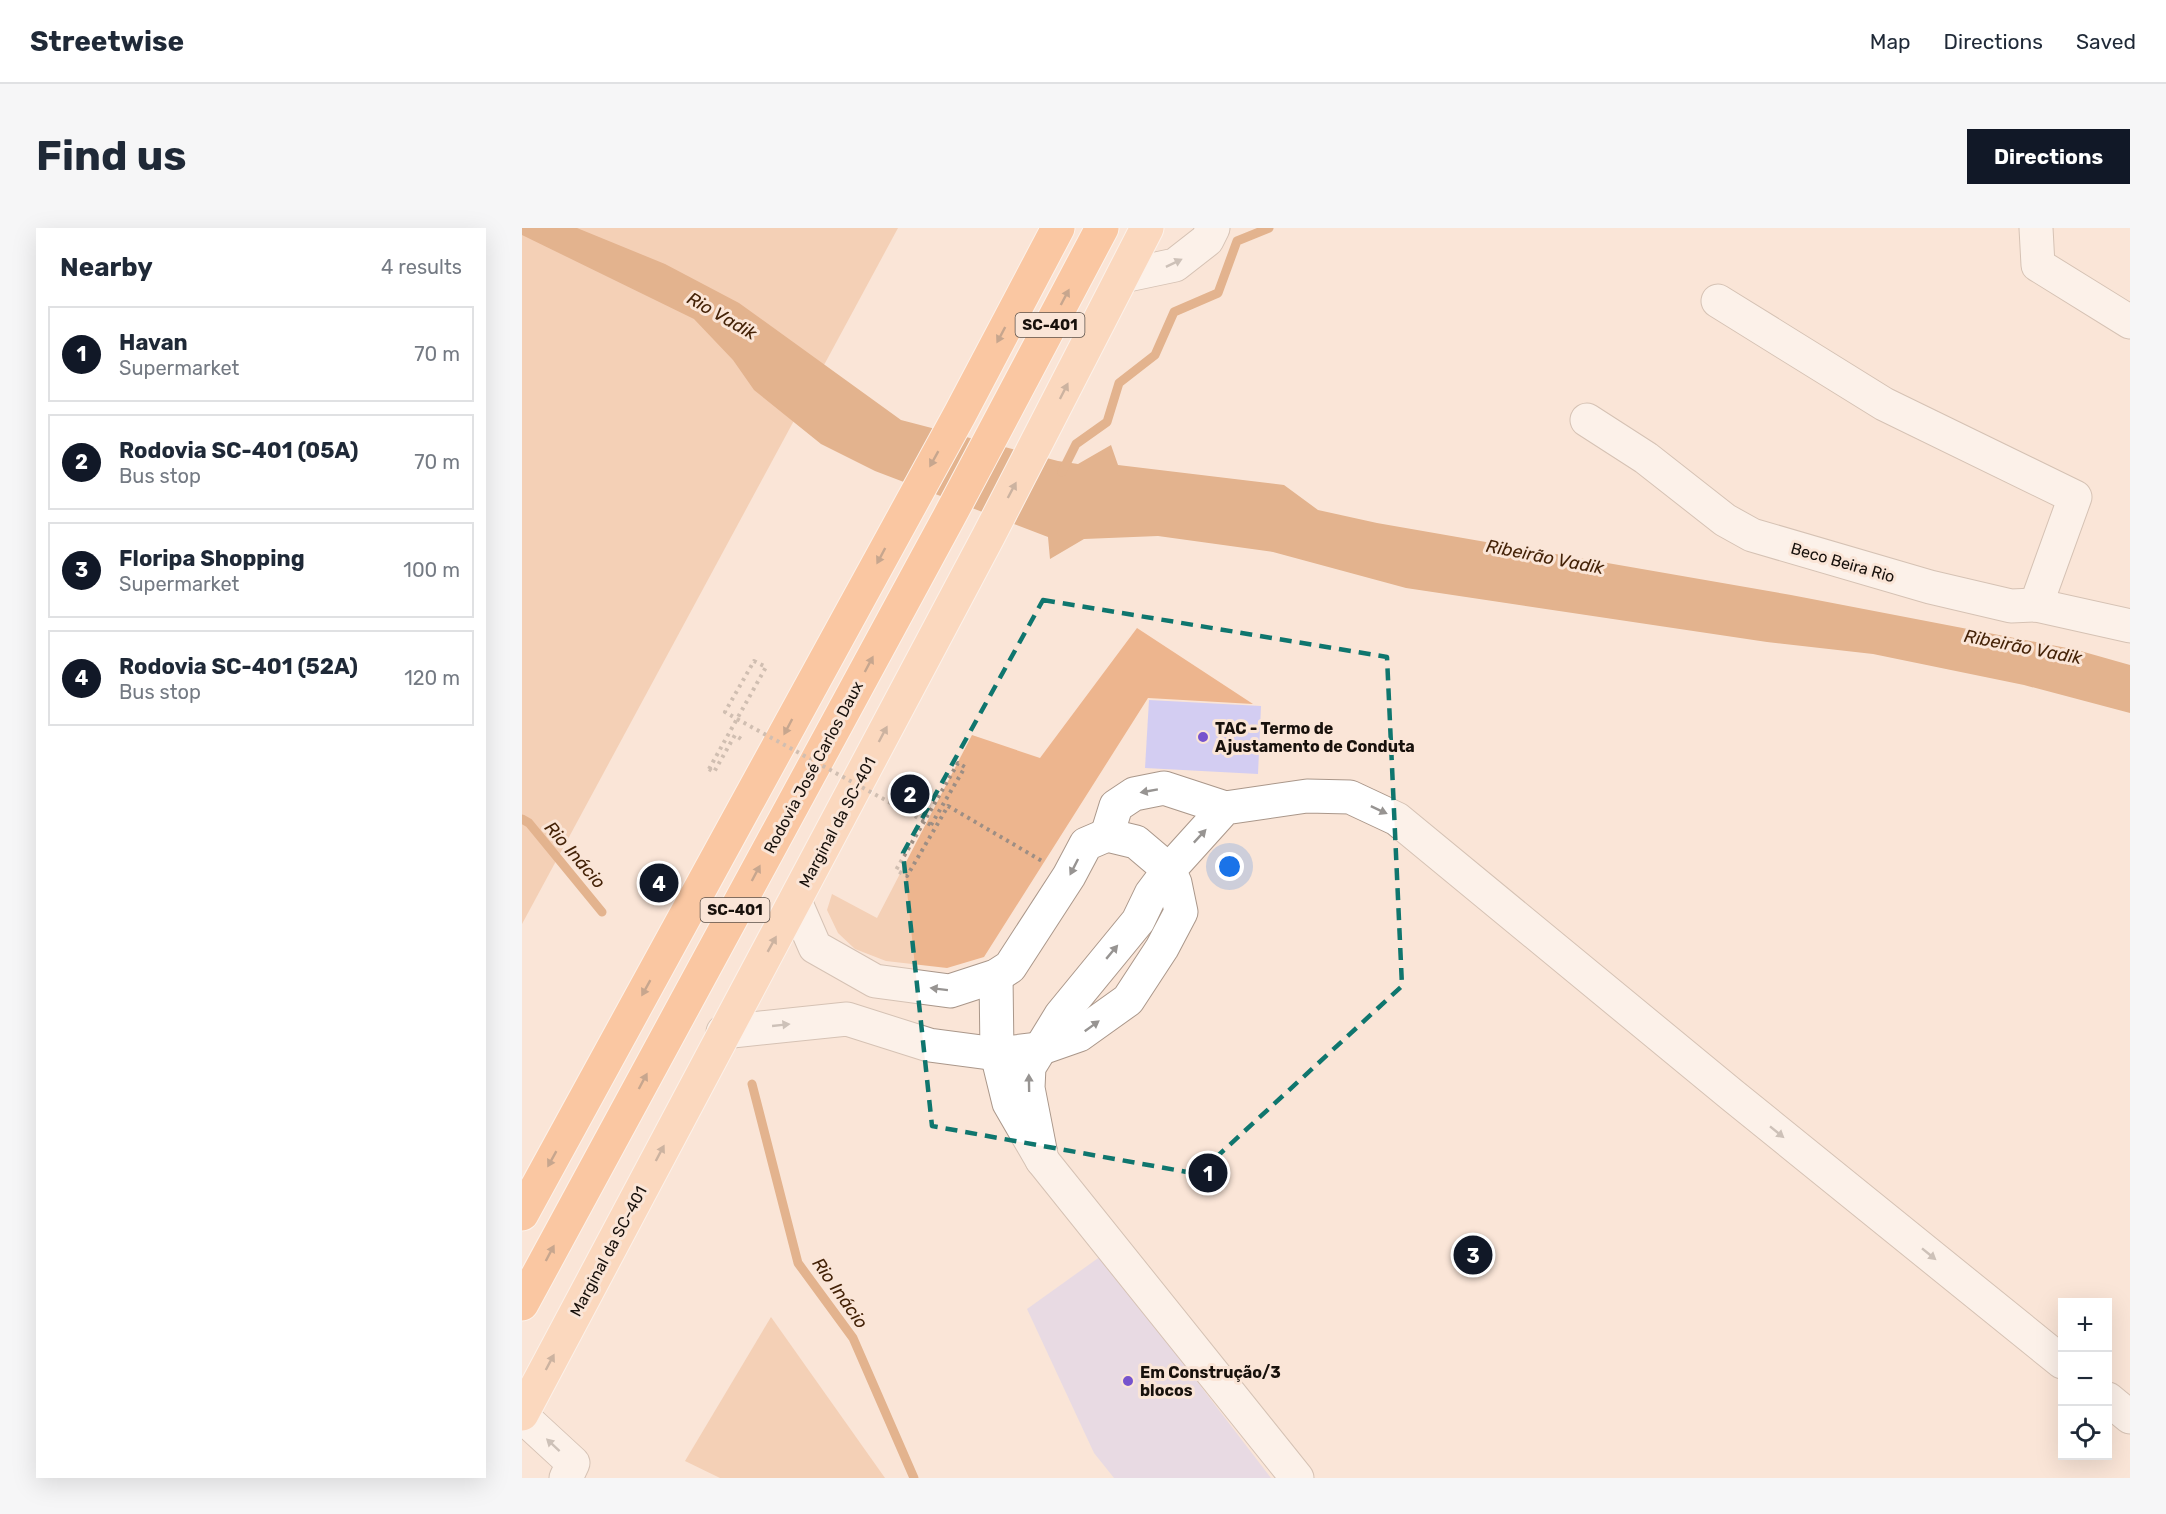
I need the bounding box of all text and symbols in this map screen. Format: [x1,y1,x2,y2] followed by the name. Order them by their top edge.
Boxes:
[30,25,184,58] text: Streetwise
[1870,29,1911,54] text: Map
[1944,29,2043,54] text: Directions
[2076,29,2136,54] text: Saved
[1967,129,2130,184] button: Directions
[36,131,187,181] text: Find us
[60,252,153,283] text: Nearby
[381,255,462,279] text: 4 results
[1165,258,1183,268] one-way arrow
[683,287,762,345] water label: Rio Vadik
[1060,288,1070,305] one-way arrow
[1016,313,1084,337] road number: SC-401
[996,327,1006,344] one-way arrow
[119,329,188,356] text: Havan
[77,342,86,366] text: 1
[414,342,460,366] text: 70 m
[119,356,239,380] text: Supermarket
[1059,382,1069,399] one-way arrow
[119,437,358,464] text: Rodovia SC-401 (05A)
[75,450,88,474] text: 2
[414,450,460,474] text: 70 m
[929,451,939,468] one-way arrow
[119,464,201,488] text: Bus stop
[1007,481,1017,498] one-way arrow
[1484,535,1607,579] water label: Ribeirão Vadik
[1789,539,1897,586] street label: Beco Beira Rio
[119,545,305,572] text: Floripa Shopping
[876,548,886,565] one-way arrow
[75,558,88,582] text: 3
[403,558,460,582] text: 100 m
[119,572,239,596] text: Supermarket
[1962,625,2085,669] water label: Ribeirão Vadik
[119,653,358,680] text: Rodovia SC-401 (52A)
[864,656,874,673] one-way arrow
[75,666,88,690] text: 4
[404,666,460,690] text: 120 m
[760,677,867,857] street label: Rodovia José Carlos Daux
[119,680,201,704] text: Bus stop
[783,719,793,736] one-way arrow
[1215,719,1415,756] place label: TAC - Termo de Ajustamento de Conduta
[878,726,888,743] one-way arrow
[1196,730,1210,744] marker: TAC - Termo de Ajustamento de Conduta
[795,754,880,891] street label: Marginal da SC-401
[890,772,930,816] pin: 2
[1140,787,1159,796] one-way arrow
[1370,806,1387,815] one-way arrow
[540,817,610,893] water label: Rio Inácio
[1193,829,1207,844] one-way arrow
[1215,852,1244,881] your location
[1069,858,1078,875] one-way arrow
[640,860,678,906] pin: 4
[751,864,761,881] one-way arrow
[700,898,770,922] road number: SC-401
[767,935,777,952] one-way arrow
[1105,945,1118,960] one-way arrow
[641,980,651,997] one-way arrow
[929,985,948,994] one-way arrow
[772,1020,791,1030] one-way arrow
[1083,1020,1099,1032] one-way arrow
[638,1072,648,1089] one-way arrow
[1024,1073,1034,1092] one-way arrow
[1770,1125,1785,1137] one-way arrow
[655,1144,665,1161] one-way arrow
[1188,1150,1228,1196] pin: 1
[547,1151,557,1168] one-way arrow
[566,1183,651,1320] street label: Marginal da SC-401
[1454,1232,1492,1278] pin: 3
[545,1244,555,1261] one-way arrow
[1921,1248,1937,1261] one-way arrow
[807,1253,873,1333] water label: Rio Inácio
[2058,1298,2112,1460] map controls
[2058,1298,2112,1352] button: +
[2058,1352,2112,1406] button: −
[545,1353,555,1370] one-way arrow
[1140,1363,1281,1400] place label: Em Construção/3 blocos
[1121,1374,1135,1388] marker: Em Construção/3 blocos
[2058,1406,2112,1460] button: locate
[546,1438,561,1452] one-way arrow

